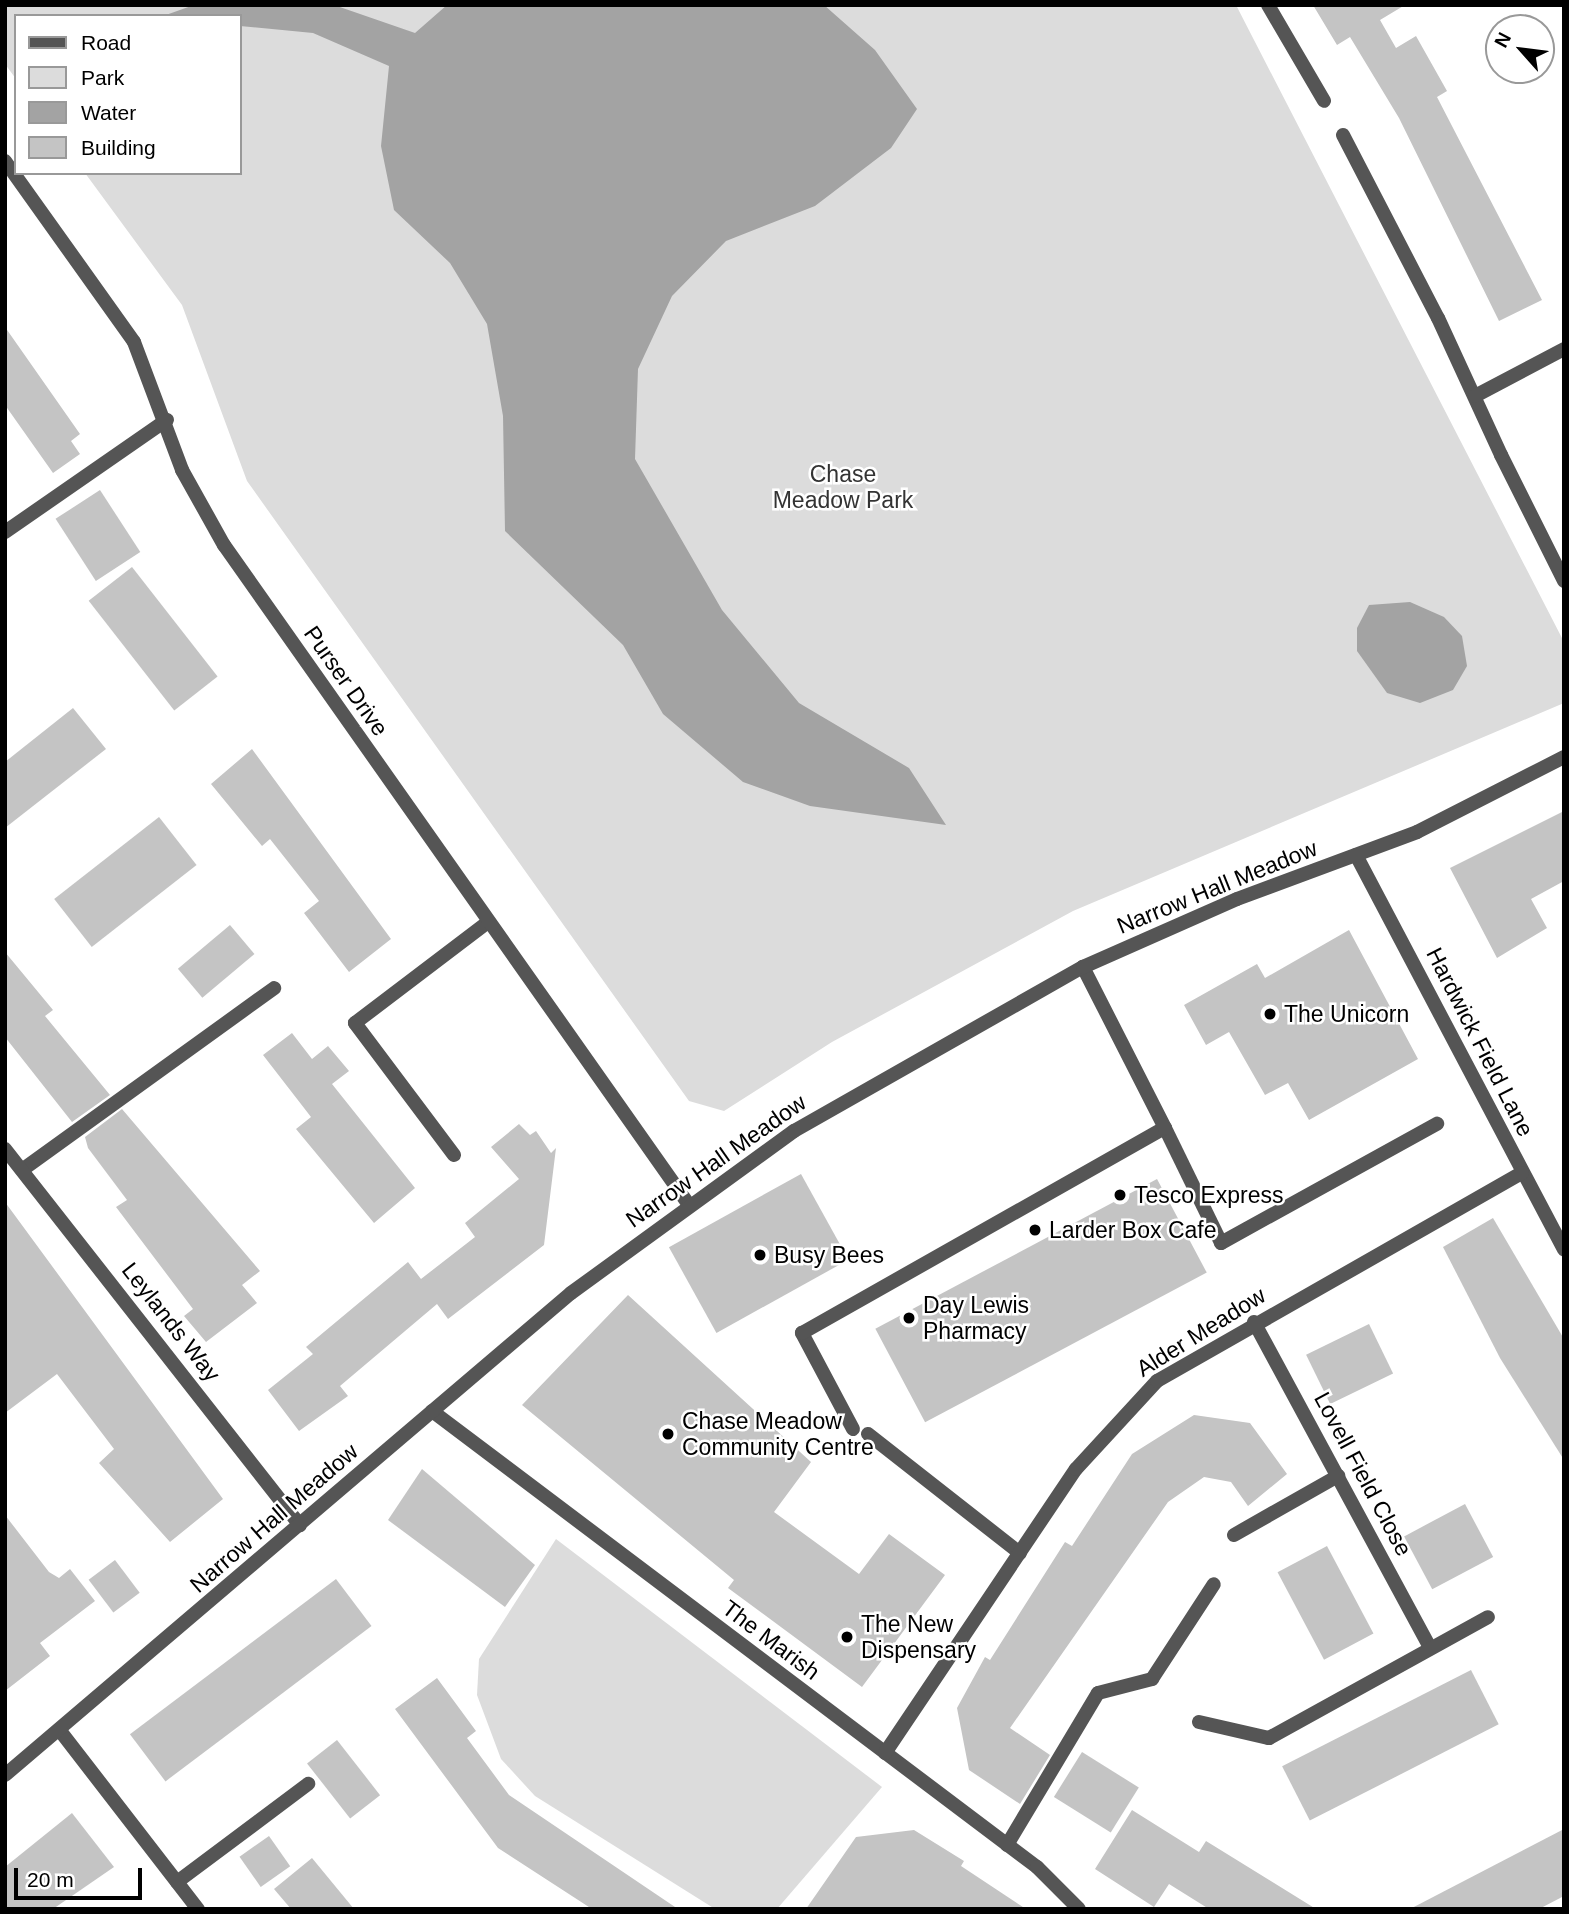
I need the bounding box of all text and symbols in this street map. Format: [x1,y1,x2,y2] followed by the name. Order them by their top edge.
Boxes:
[14,14,242,175] legend
[1485,14,1555,84] north arrow
[1490,29,1515,51] text: N
[81,31,131,54] text: Road
[81,66,124,89] text: Park
[81,101,136,124] text: Water
[81,136,156,159] text: Building
[773,460,913,514] park label: Chase Meadow Park
[298,621,394,741] street label: Purser Drive
[1113,834,1321,940] street label: Narrow Hall Meadow
[1420,943,1540,1141] street label: Hardwick Field Lane
[1284,1000,1409,1028] place label: The Unicorn
[1262,1006,1278,1022] marker: The Unicorn
[621,1088,811,1234] street label: Narrow Hall Meadow
[1134,1181,1284,1209] place label: Tesco Express
[1112,1187,1128,1203] marker: Tesco Express
[1049,1216,1216,1244] place label: Larder Box Cafe
[1027,1222,1043,1238] marker: Larder Box Cafe
[774,1241,884,1269] place label: Busy Bees
[752,1247,768,1263] marker: Busy Bees
[116,1257,226,1387] street label: Leylands Way
[1131,1281,1271,1383] street label: Alder Meadow
[923,1291,1029,1345] place label: Day Lewis Pharmacy
[901,1310,917,1326] marker: Day Lewis Pharmacy
[1308,1387,1418,1561] street label: Lovell Field Close
[682,1407,874,1461] place label: Chase Meadow Community Centre
[660,1426,676,1442] marker: Chase Meadow Community Centre
[184,1438,364,1598] street label: Narrow Hall Meadow
[717,1594,825,1686] street label: The Marish
[861,1610,976,1664] place label: The New Dispensary
[839,1629,855,1645] marker: The New Dispensary
[18,1854,145,1898] scale bar
[27,1868,74,1891] text: 20 m

